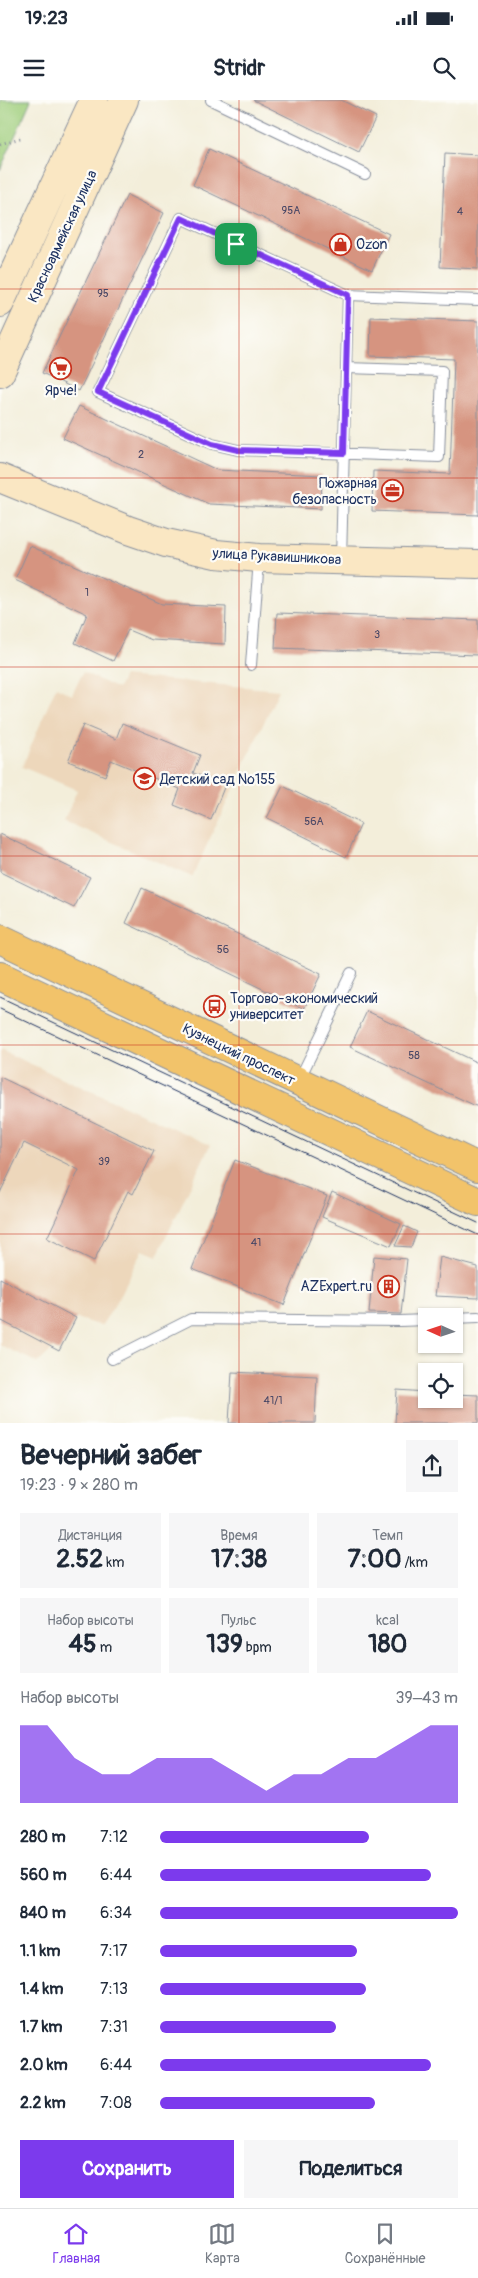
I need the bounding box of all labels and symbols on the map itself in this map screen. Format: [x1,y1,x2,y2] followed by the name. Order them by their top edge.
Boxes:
[24,167,101,305] street label: Красноармейская улица
[282,204,300,217] house number: 95А
[457,205,464,218] house number: 4
[215,223,257,265] pin
[328,232,352,256] shop icon: Ozon
[356,236,388,253] place label: Ozon
[97,287,109,300] house number: 95
[49,356,73,380] supermarket icon: Ярче!
[45,382,77,399] place label: Ярче!
[138,448,144,461] house number: 2
[292,475,377,508] place label: Пожарная безопасность
[381,479,405,503] office icon: Пожарная безопасность
[211,545,342,568] street label: улица Рукавишникова
[85,586,89,599] house number: 1
[374,628,380,641] house number: 3
[132,767,156,791] school or university icon: Детский сад №155
[159,771,275,788] place label: Детский сад №155
[304,815,324,828] house number: 56А
[217,943,229,956] house number: 56
[229,990,378,1023] place label: Торгово-экономический университет
[202,994,226,1018] bus stop icon: Торгово-экономический университет
[180,1020,298,1089] street label: Кузнецкий проспект
[408,1049,420,1062] house number: 58
[98,1155,110,1168] house number: 39
[251,1236,261,1249] house number: 41
[376,1274,400,1298] building icon: AZExpert.ru
[301,1278,372,1295] place label: AZExpert.ru
[418,1308,462,1352] north arrow
[264,1394,282,1407] house number: 41/1

